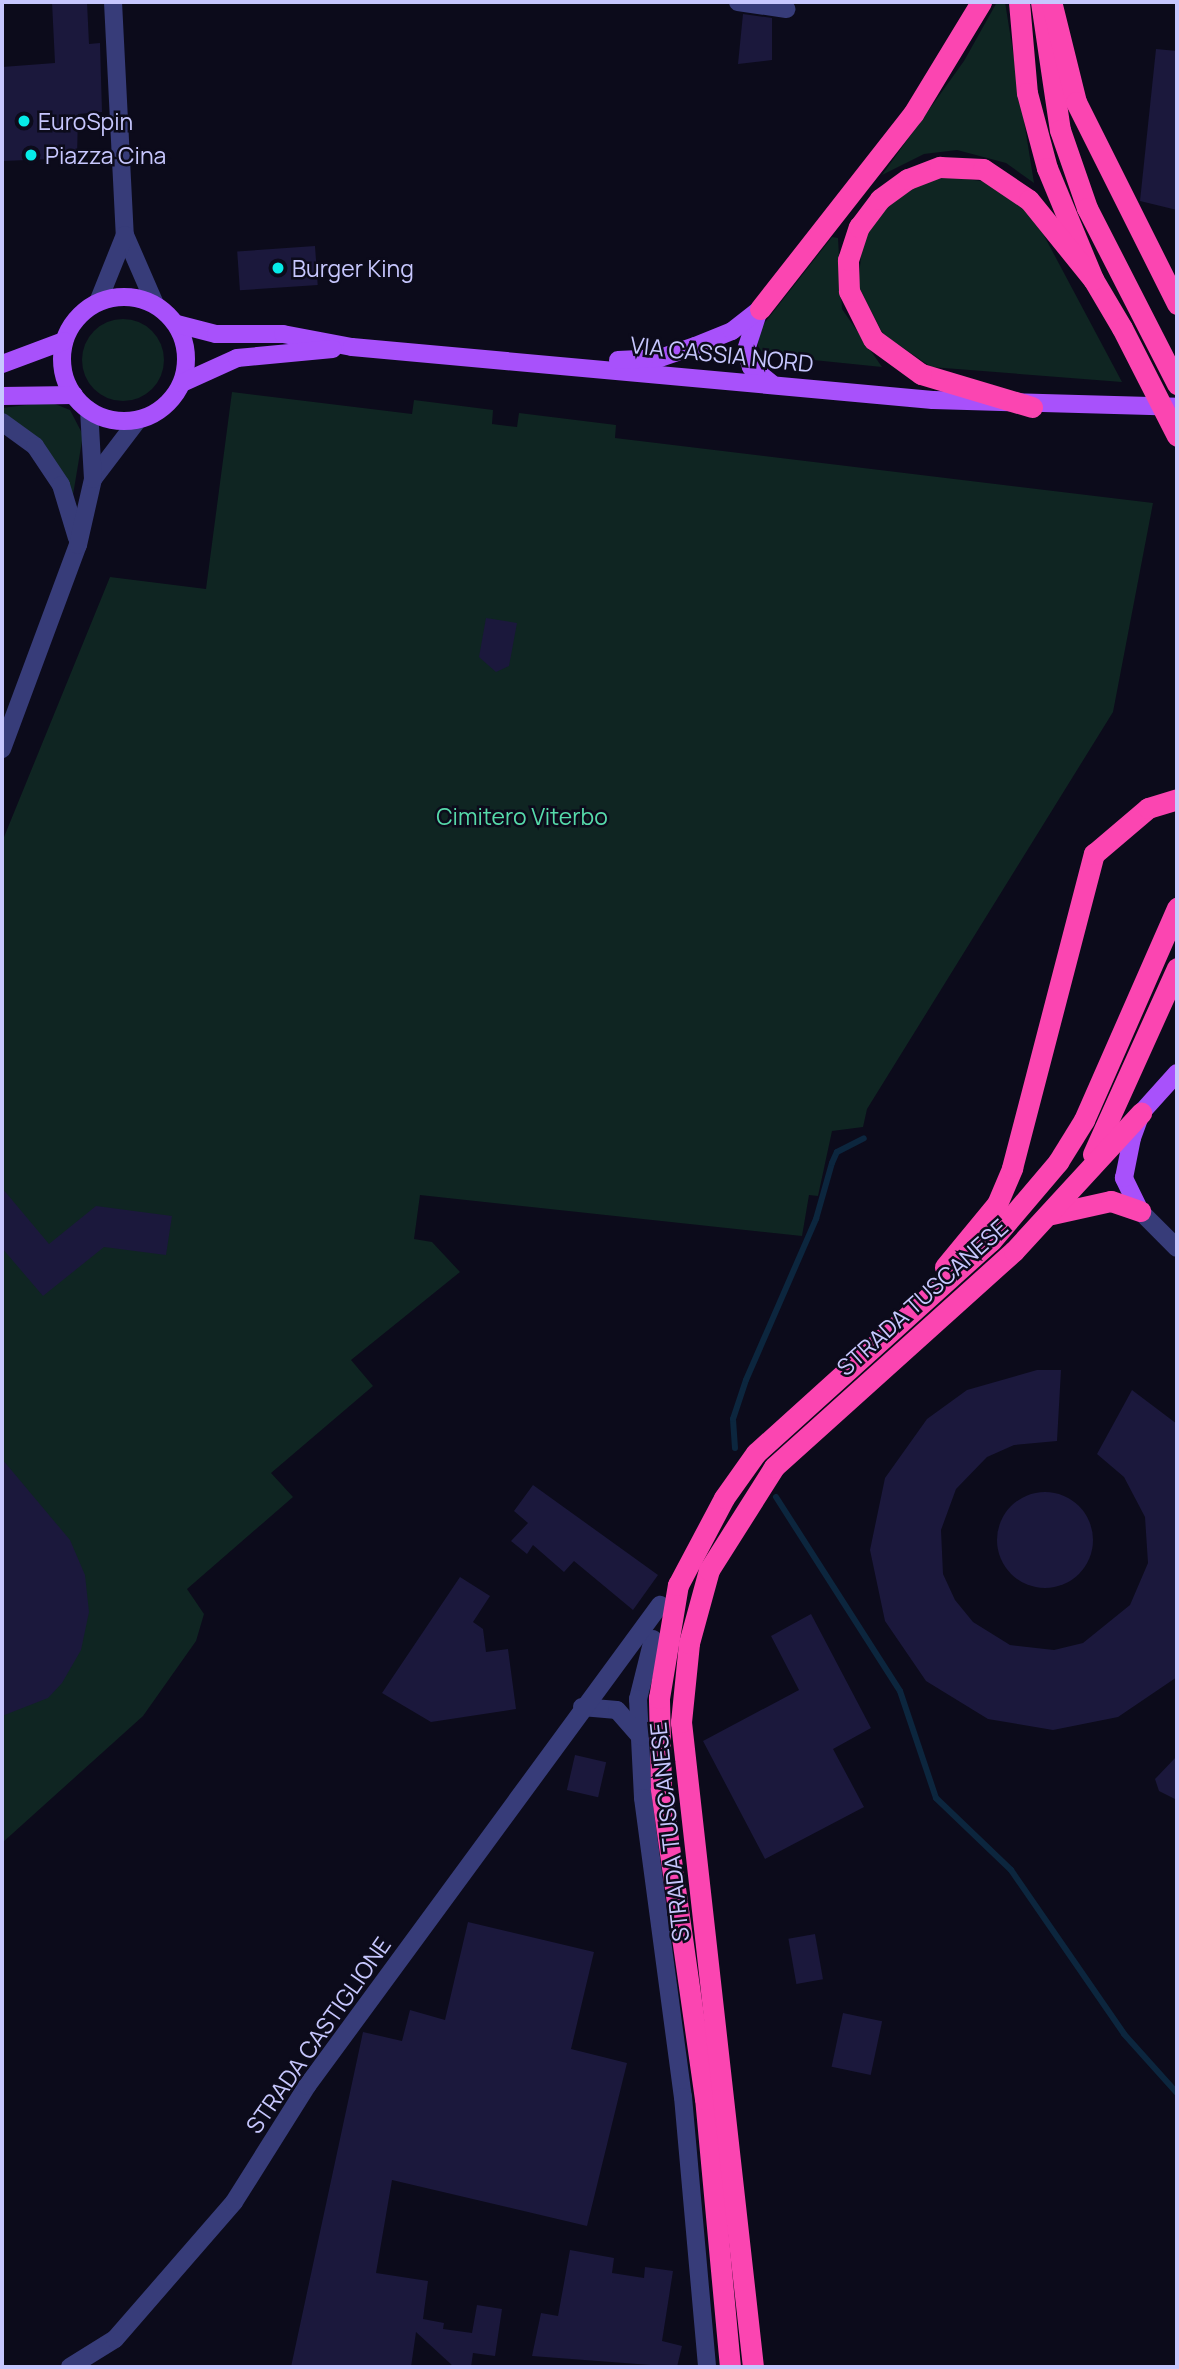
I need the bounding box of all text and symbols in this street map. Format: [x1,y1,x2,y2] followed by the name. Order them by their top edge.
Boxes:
[38,107,133,135] place label: EuroSpin
[16,113,32,129] marker: EuroSpin
[45,141,166,169] place label: Piazza Cina
[23,147,39,163] marker: Piazza Cina
[292,254,414,282] place label: Burger King
[270,260,286,276] marker: Burger King
[629,331,815,377] street label: VIA CASSIA NORD
[436,802,608,830] park label: Cimitero Viterbo
[831,1213,1013,1381] street label: STRADA TUSCANESE
[644,1721,694,1943] street label: STRADA TUSCANESE
[240,1932,396,2138] street label: STRADA CASTIGLIONE

